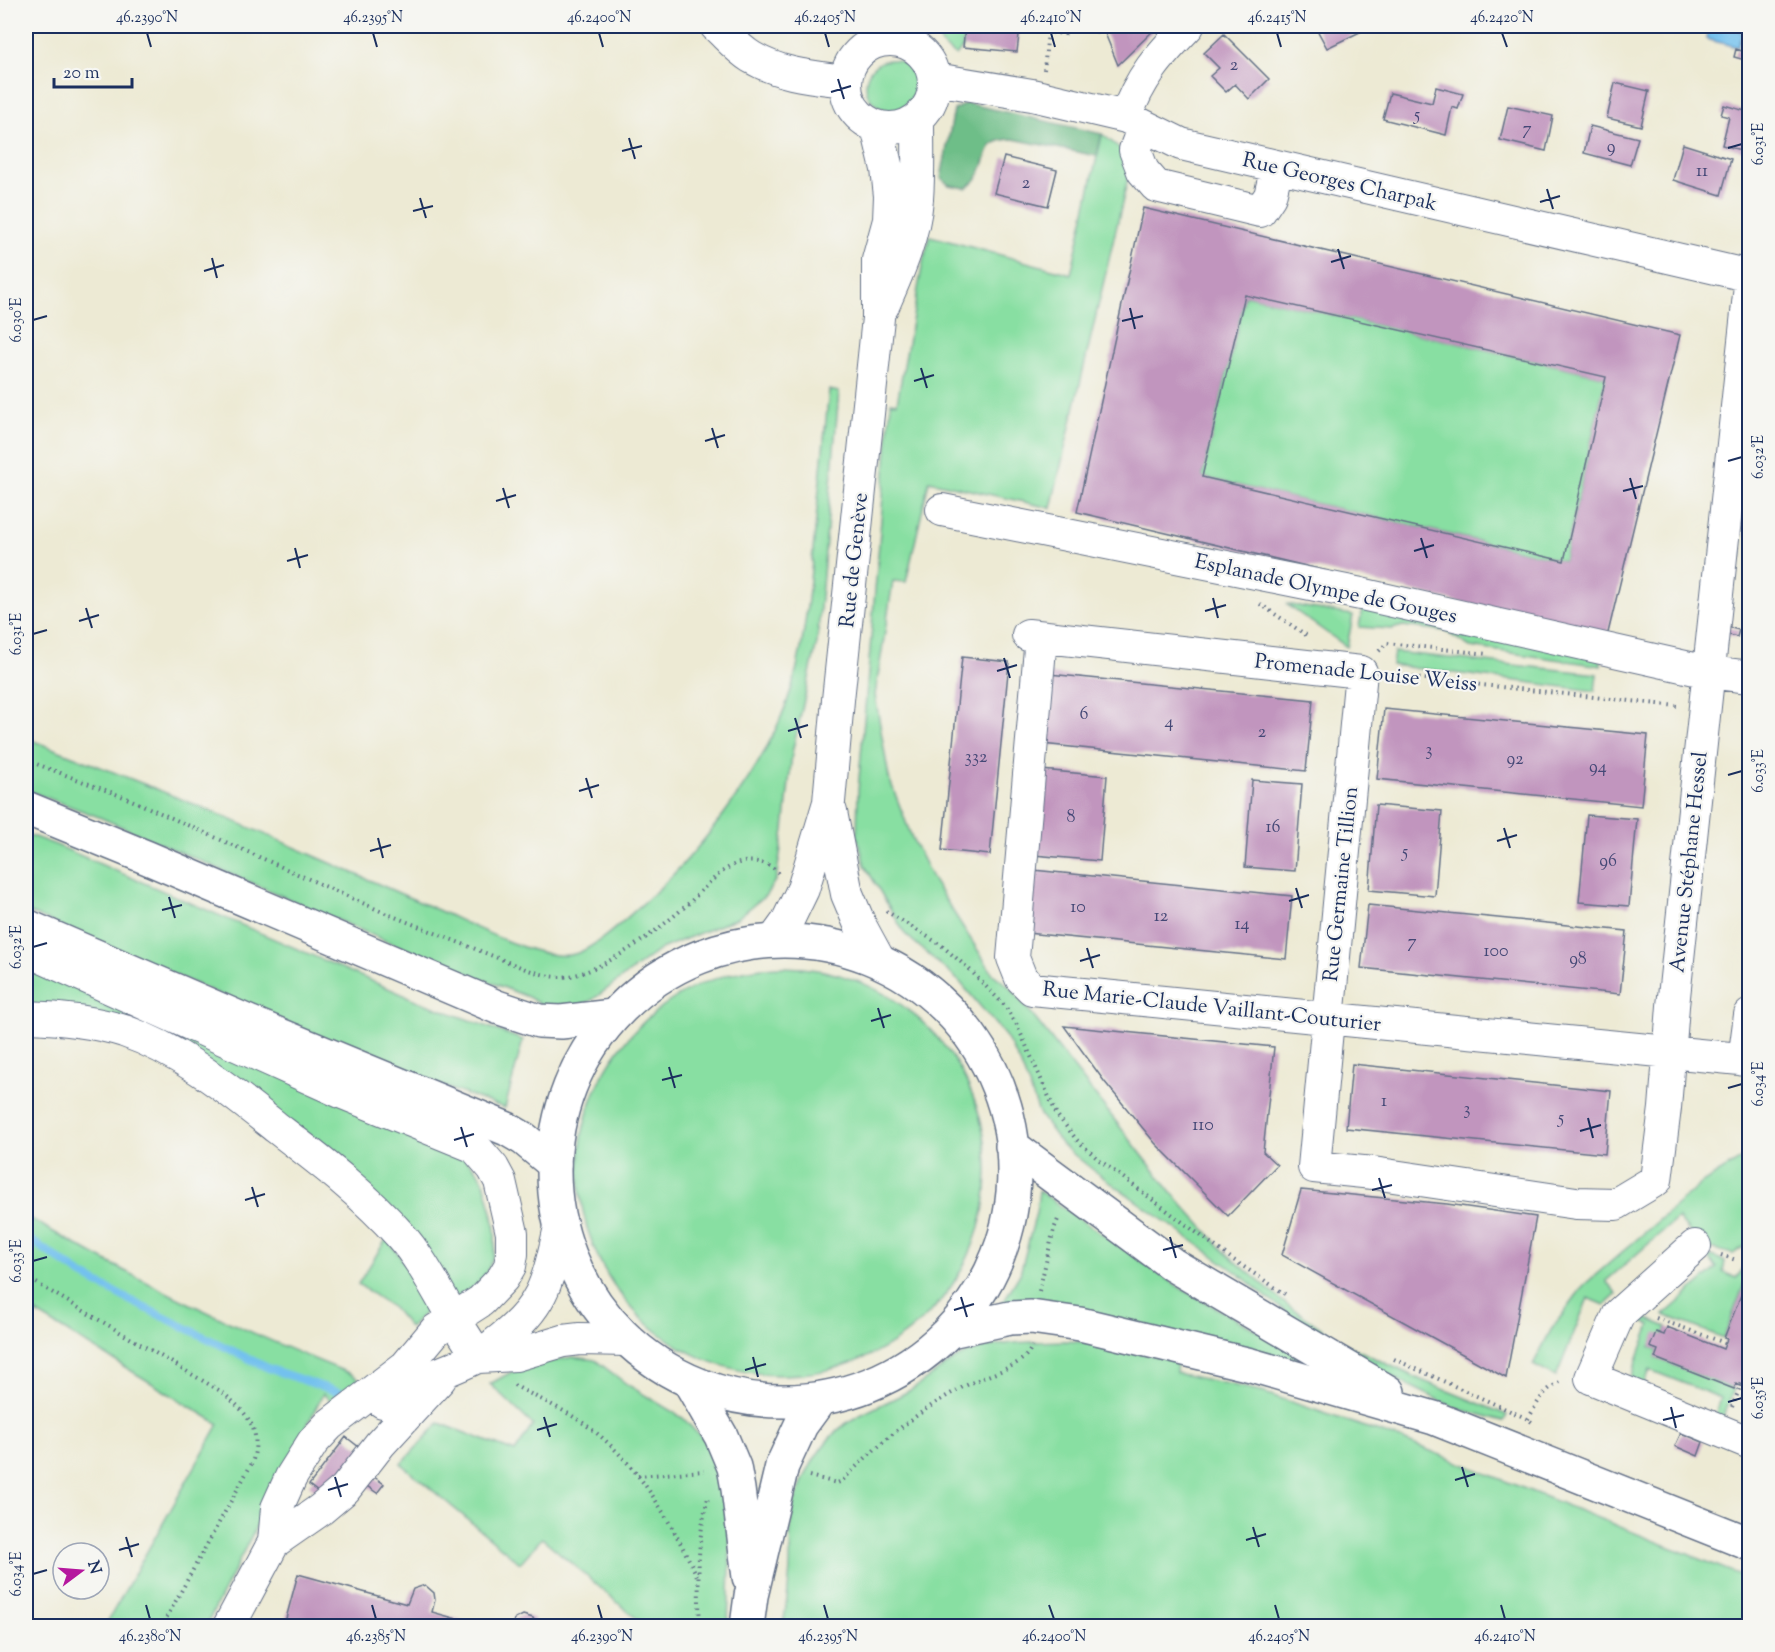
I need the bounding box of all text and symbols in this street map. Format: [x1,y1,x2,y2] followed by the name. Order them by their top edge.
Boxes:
[116,8,178,29] text: 46.2390°N
[343,8,403,29] text: 46.2395°N
[567,8,631,29] text: 46.2400°N
[794,8,856,29] text: 46.2405°N
[1020,8,1082,29] text: 46.2410°N
[1247,8,1307,29] text: 46.2415°N
[1470,8,1534,29] text: 46.2420°N
[54,51,132,89] scale bar
[1230,53,1239,79] house number: 2
[63,61,100,87] text: 20 m
[1413,103,1420,129] house number: 5
[1522,117,1532,143] house number: 7
[1749,123,1770,165] text: 6.031°E
[1607,135,1616,161] house number: 9
[1239,146,1440,220] street label: Rue Georges Charpak
[1696,159,1708,185] house number: 11
[1022,171,1031,197] house number: 2
[7,298,28,343] text: 6.030°E
[1749,435,1770,479] text: 6.032°E
[833,491,877,629] street label: Rue de Genève
[1192,547,1460,632] street label: Esplanade Olympe de Gouges
[7,613,28,655] text: 6.031°E
[1253,647,1479,701] street label: Promenade Louise Weiss
[1080,702,1089,728] house number: 6
[1164,710,1174,736] house number: 4
[1258,720,1267,746] house number: 2
[1425,738,1433,764] house number: 3
[965,745,988,771] house number: 332
[1506,747,1524,773] house number: 92
[1749,749,1770,793] text: 6.033°E
[1663,750,1717,974] street label: Avenue Stéphane Hessel
[1589,755,1607,781] house number: 94
[1317,785,1367,983] street label: Rue Germaine Tillion
[1067,805,1076,831] house number: 8
[1265,815,1281,841] house number: 16
[1401,840,1408,866] house number: 5
[1599,849,1617,875] house number: 96
[1070,895,1086,921] house number: 10
[1154,904,1169,930] house number: 12
[1234,912,1250,938] house number: 14
[7,925,28,969] text: 6.032°E
[1407,930,1417,956] house number: 7
[1484,939,1508,965] house number: 100
[1569,947,1587,973] house number: 98
[1041,975,1383,1041] street label: Rue Marie-Claude Vaillant-Couturier
[1749,1062,1770,1106] text: 6.034°E
[1381,1089,1387,1115] house number: 1
[1463,1097,1471,1123] house number: 3
[1557,1106,1564,1132] house number: 5
[1192,1113,1214,1139] house number: 110
[7,1239,28,1283] text: 6.033°E
[1749,1377,1770,1419] text: 6.035°E
[51,1541,111,1601] north arrow
[7,1552,28,1596] text: 6.034°E
[80,1558,106,1577] text: N
[119,1627,181,1648] text: 46.2380°N
[346,1627,406,1648] text: 46.2385°N
[571,1627,633,1648] text: 46.2390°N
[798,1627,858,1648] text: 46.2395°N
[1022,1627,1086,1648] text: 46.2400°N
[1248,1627,1310,1648] text: 46.2405°N
[1474,1627,1536,1648] text: 46.2410°N

